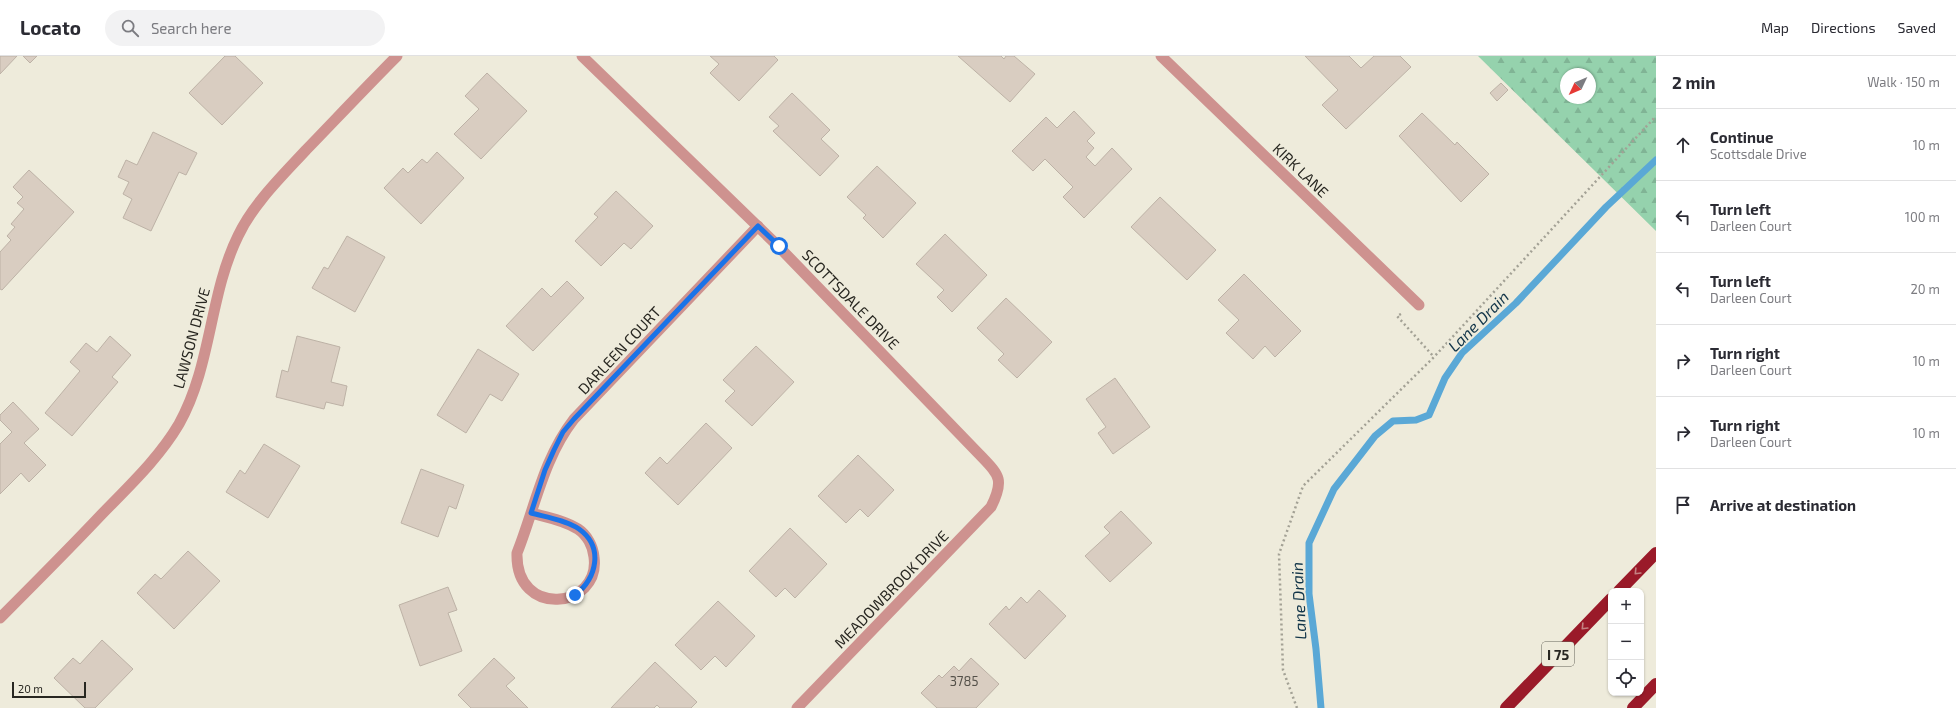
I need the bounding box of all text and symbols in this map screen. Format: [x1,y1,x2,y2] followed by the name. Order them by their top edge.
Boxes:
[105,10,385,46] search box
[20,16,81,39] text: Locato
[119,17,141,39] icon: search
[151,19,231,37] text: Search here
[1761,19,1789,36] text: Map
[1811,19,1876,36] text: Directions
[1898,19,1936,36] text: Saved
[1560,68,1596,104] north arrow
[1672,72,1715,92] text: 2 min
[1867,74,1940,90] text: Walk · 150 m
[1710,128,1773,146] text: Continue
[1672,134,1694,156] icon: ahead
[1913,137,1940,153] text: 10 m
[1270,139,1332,201] street label: KIRK LANE
[1710,146,1807,162] text: Scottsdale Drive
[1710,200,1771,218] text: Turn left
[1672,206,1694,228] icon: left
[1905,209,1940,225] text: 100 m
[1710,218,1792,234] text: Darleen Court
[770,237,788,255] route start
[799,245,903,353] street label: SCOTTSDALE DRIVE
[1710,272,1771,290] text: Turn left
[1672,278,1694,300] icon: left
[1911,281,1940,297] text: 20 m
[169,285,213,391] street label: LAWSON DRIVE
[1444,287,1512,355] water label: Lane Drain
[1710,290,1792,306] text: Darleen Court
[574,302,664,398] street label: DARLEEN COURT
[1710,344,1780,362] text: Turn right
[1672,350,1694,372] icon: right
[1913,353,1940,369] text: 10 m
[1710,362,1792,378] text: Darleen Court
[1710,416,1780,434] text: Turn right
[1672,422,1694,444] icon: right
[1913,425,1940,441] text: 10 m
[1710,434,1792,450] text: Darleen Court
[1672,494,1694,516] icon: arrive
[1710,496,1856,514] text: Arrive at destination
[830,526,952,652] street label: MEADOWBROOK DRIVE
[1286,562,1310,640] water label: Lane Drain
[1635,567,1642,575] one-way arrow
[566,586,584,604] route end
[1608,588,1644,696] map controls
[1608,588,1644,624] button: +
[1581,622,1589,630] one-way arrow
[1608,624,1644,660] button: −
[1542,642,1574,666] road number: I 75
[1608,660,1644,696] button: locate
[950,673,978,689] house number: 3785
[12,680,86,699] scale bar
[18,682,43,695] text: 20 m

